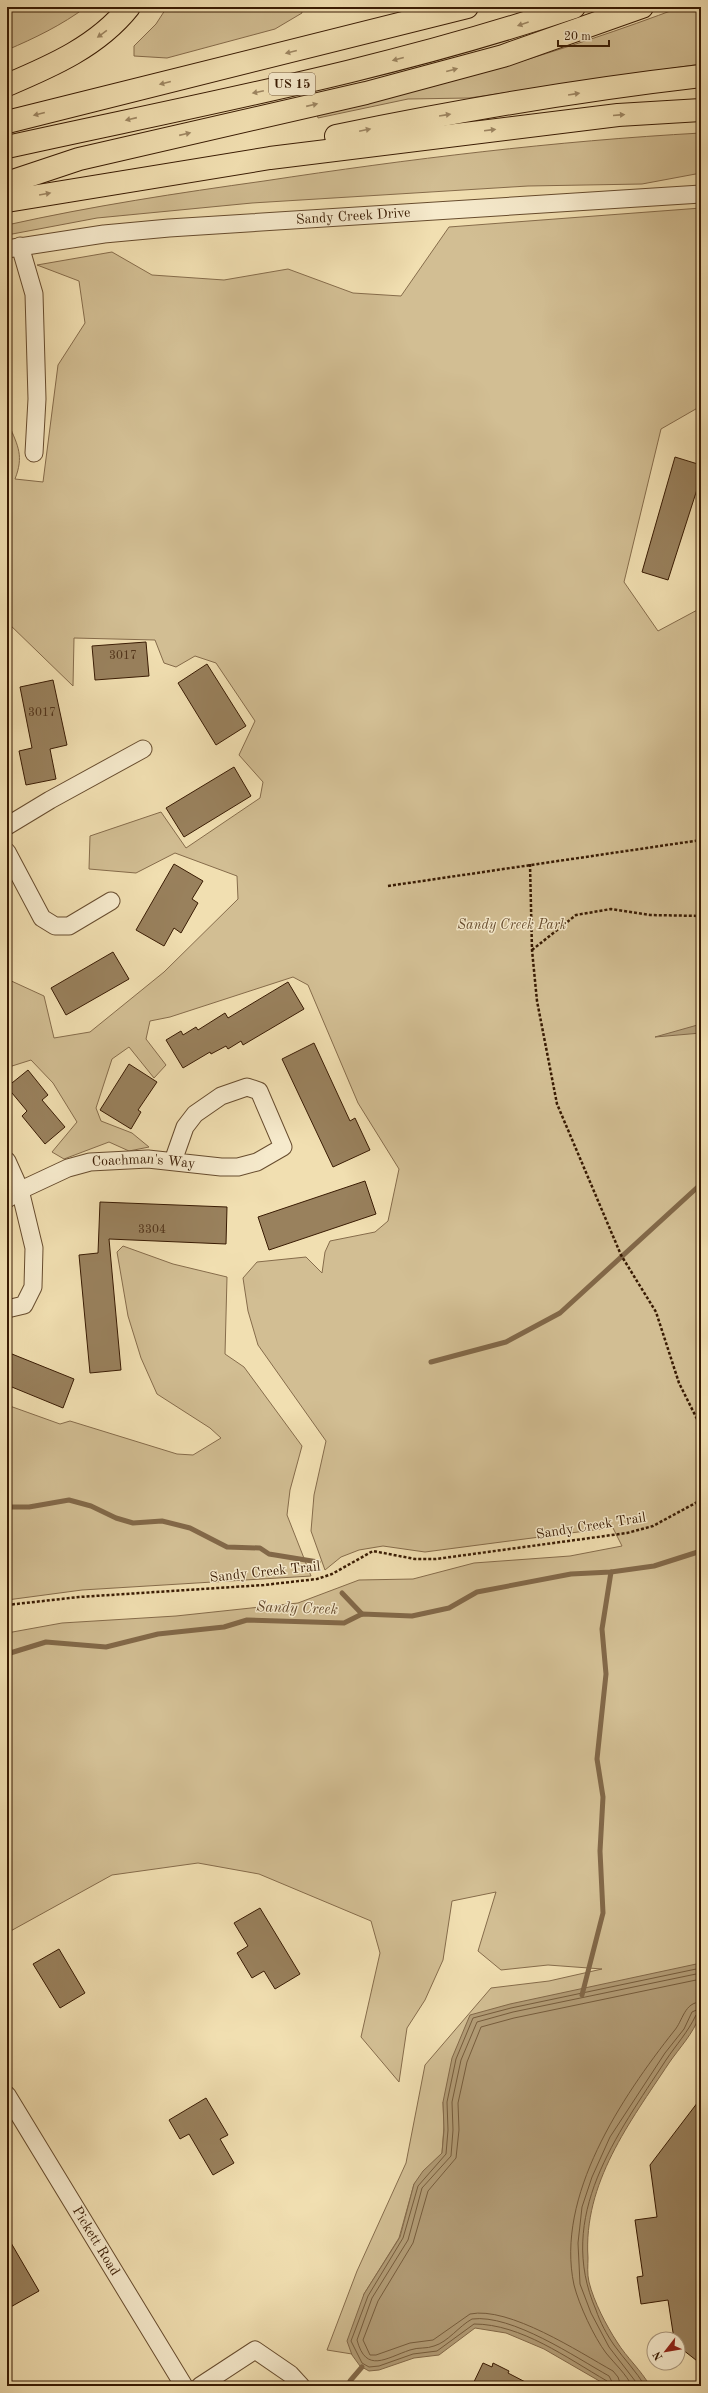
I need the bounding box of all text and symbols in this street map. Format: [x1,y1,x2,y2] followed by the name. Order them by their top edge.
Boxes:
[517,21,529,27] one-way arrow
[558,22,609,48] scale bar
[96,30,107,38] one-way arrow
[564,31,591,43] text: 20 m
[285,49,297,55] one-way arrow
[392,57,405,63] one-way arrow
[446,67,458,73] one-way arrow
[269,73,315,95] road number: US 15
[159,80,171,86] one-way arrow
[252,89,264,95] one-way arrow
[568,91,580,97] one-way arrow
[306,101,318,107] one-way arrow
[33,111,45,117] one-way arrow
[439,112,451,118] one-way arrow
[613,112,625,119] one-way arrow
[125,117,137,123] one-way arrow
[359,127,371,133] one-way arrow
[484,127,496,134] one-way arrow
[179,131,191,137] one-way arrow
[39,191,51,197] one-way arrow
[295,206,411,227] street label: Sandy Creek Drive
[109,650,137,662] house number: 3017
[28,707,56,719] house number: 3017
[457,918,567,933] park label: Sandy Creek Park
[91,1152,197,1171] street label: Coachman's Way
[138,1224,166,1236] house number: 3304
[535,1510,647,1542] street label: Sandy Creek Trail
[209,1559,321,1585] street label: Sandy Creek Trail
[256,1600,338,1618] water label: Sandy Creek
[70,2204,122,2278] street label: Pickett Road
[646,2331,686,2371] north arrow
[652,2348,666,2362] text: N

